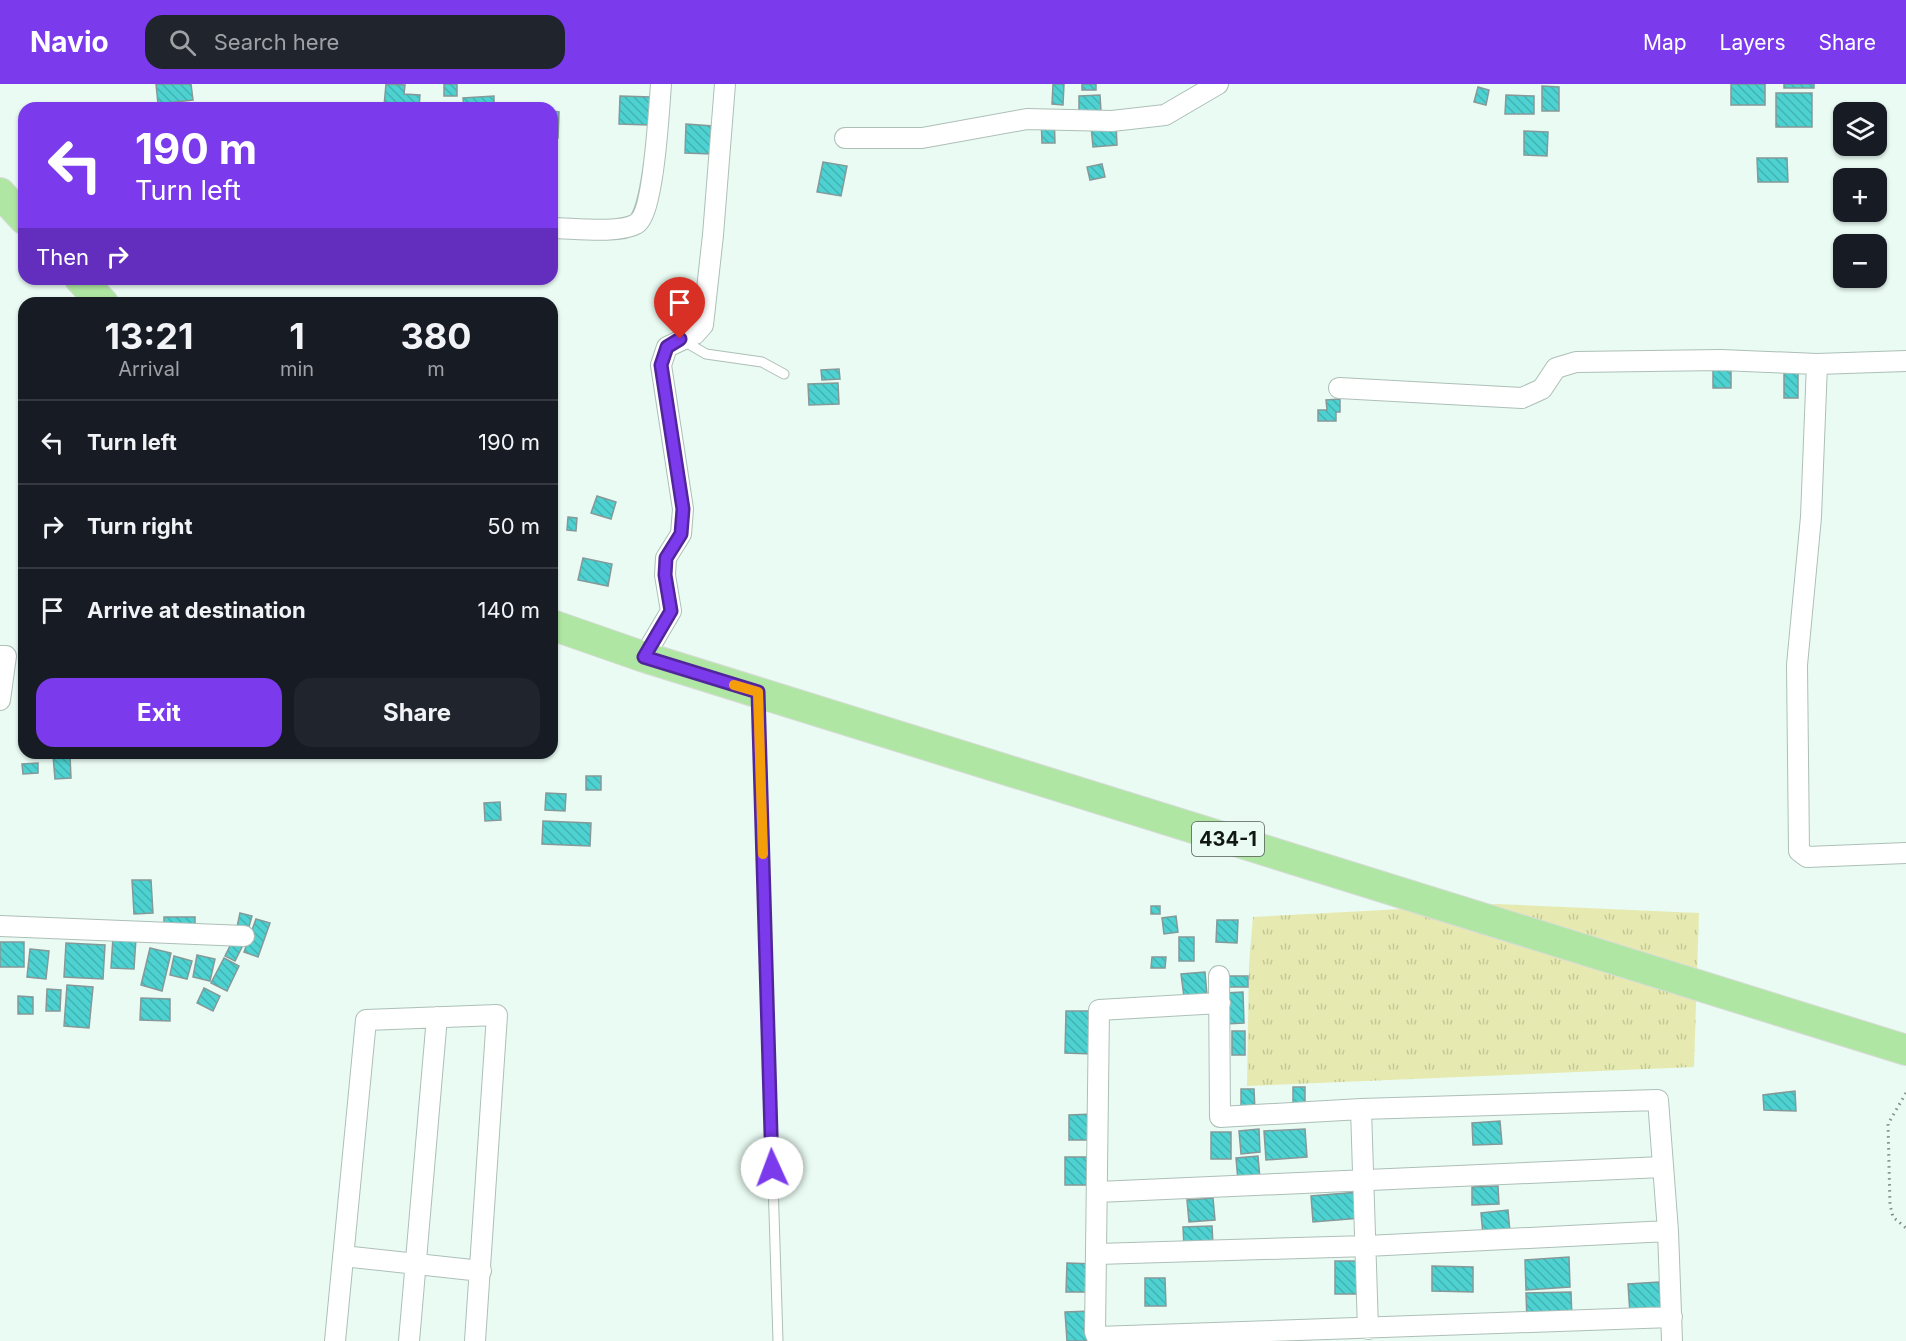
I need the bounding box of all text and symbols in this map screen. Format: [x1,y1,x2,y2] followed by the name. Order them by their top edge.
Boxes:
[145,15,565,69] search box
[30,25,109,59] text: Navio
[166,26,199,59] icon: search
[214,29,339,55] text: Search here
[1643,30,1687,55] text: Map
[1720,30,1786,55] text: Layers
[1819,30,1876,55] text: Share
[1833,102,1887,288] map controls
[1833,102,1887,156] button: layers
[135,123,257,174] text: 190 m
[36,126,114,204] icon: left
[1833,168,1887,222] button: +
[135,174,241,207] text: Turn left
[1833,234,1887,288] button: −
[101,240,134,273] icon: right
[36,244,89,270] text: Then
[654,277,705,339] pin
[663,286,696,319] icon: arrive
[104,314,193,358] text: 13:21
[289,314,305,358] text: 1
[401,314,472,358] text: 380
[118,357,180,381] text: Arrival
[280,357,314,381] text: min
[427,357,445,381] text: m
[36,426,69,459] icon: left
[87,429,177,455] text: Turn left
[478,429,540,455] text: 190 m
[36,510,69,543] icon: right
[87,513,193,539] text: Turn right
[487,513,540,539] text: 50 m
[36,594,69,627] icon: arrive
[87,597,306,623] text: Arrive at destination
[478,597,540,623] text: 140 m
[36,678,282,747] button: Exit
[294,678,540,747] button: Share
[1192,822,1264,856] road number: 434-1
[740,1136,804,1200] position arrow

